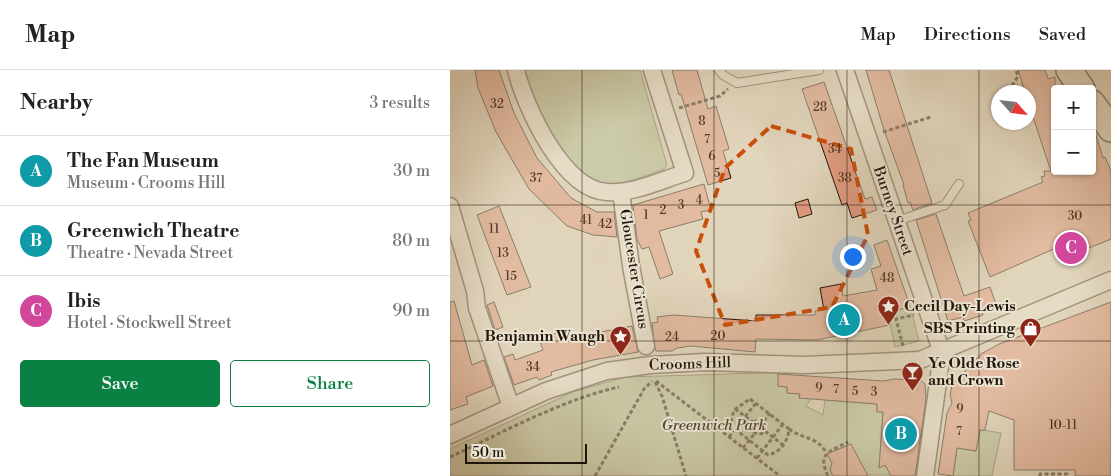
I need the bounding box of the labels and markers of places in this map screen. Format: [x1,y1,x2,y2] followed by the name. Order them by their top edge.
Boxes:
[1055,229,1087,267] pin: C
[876,294,900,325] place icon: Cecil Day-Lewis
[904,297,1016,316] place label: Cecil Day-Lewis
[828,301,860,339] pin: A
[1019,316,1043,347] shop icon: SBS Printing
[924,319,1016,338] place label: SBS Printing
[609,324,633,355] place icon: Benjamin Waugh
[484,327,606,346] place label: Benjamin Waugh
[928,354,1020,390] place label: Ye Olde Rose and Crown
[900,360,924,391] bar icon: Ye Olde Rose and Crown
[885,415,917,453] pin: B

